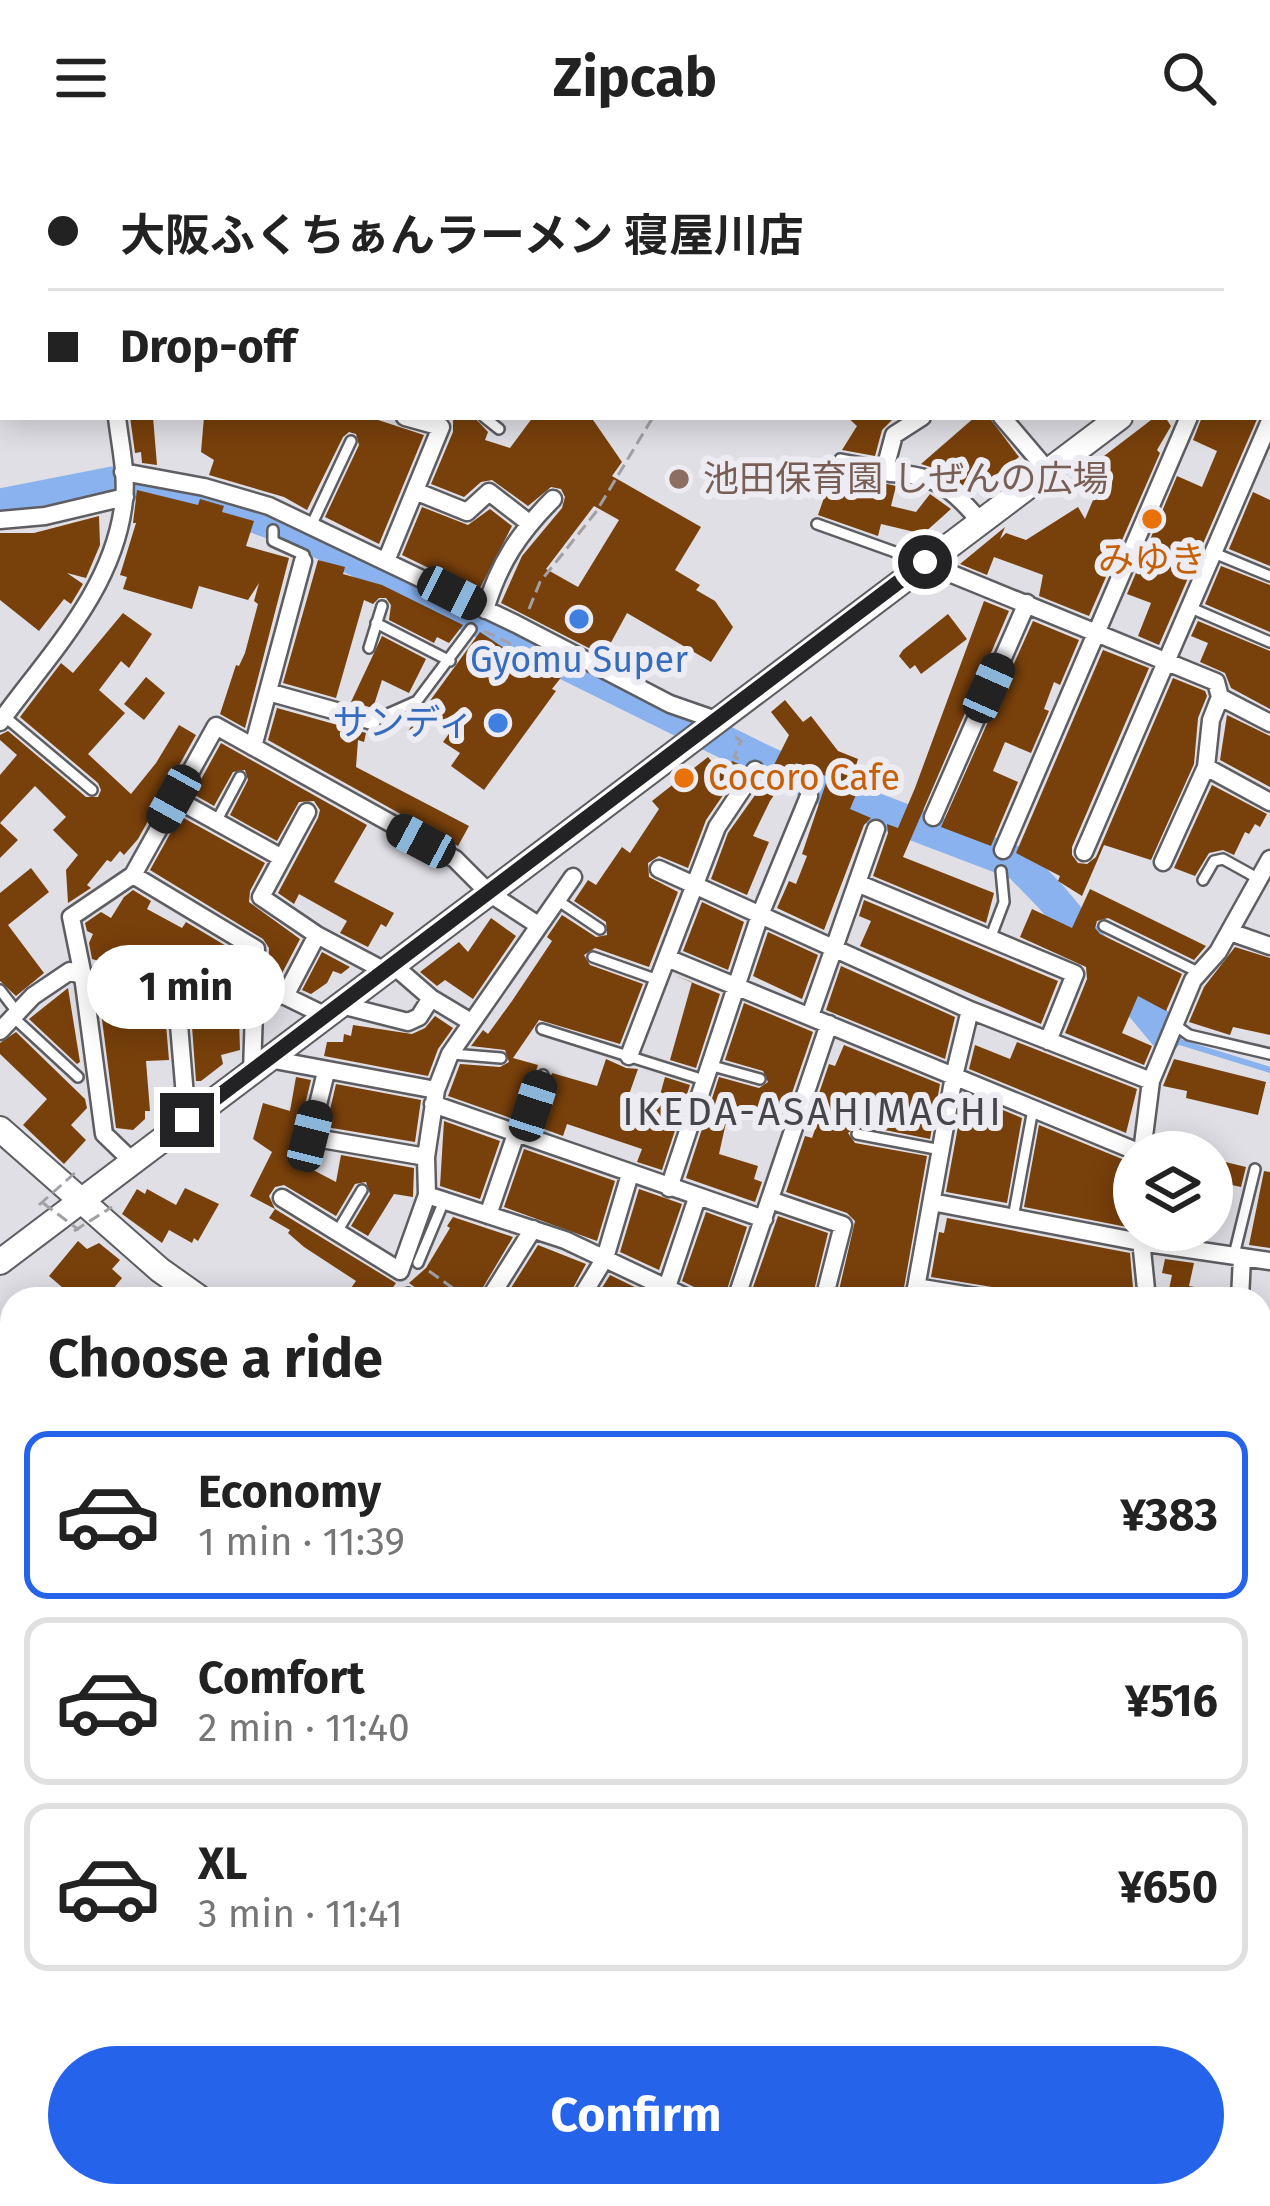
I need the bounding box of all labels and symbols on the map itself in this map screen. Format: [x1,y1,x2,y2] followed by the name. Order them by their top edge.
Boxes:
[703,457,1109,501] place label: 池田保育園 しぜんの広場
[666,466,692,492] marker: 池田保育園 しぜんの広場
[1139,506,1165,532] marker: みゆき
[898,535,952,589] route start
[1098,538,1206,582] place label: みゆき
[412,561,492,625] car
[566,606,592,632] marker: Gyomu Super
[470,638,688,682] place label: Gyomu Super
[958,648,1020,728] car
[333,701,474,745] place label: サンディ
[485,710,511,736] marker: サンディ
[708,756,900,800] place label: Cocoro Cafe
[141,759,207,839] car
[671,765,697,791] marker: Cocoro Cafe
[381,808,461,874] car
[88,946,286,1030] callout: 1 min
[505,1066,561,1146] car
[622,1089,1004,1135] district label: IKEDA-ASAHIMACHI
[160,1093,214,1147] route end
[284,1097,336,1175] car

